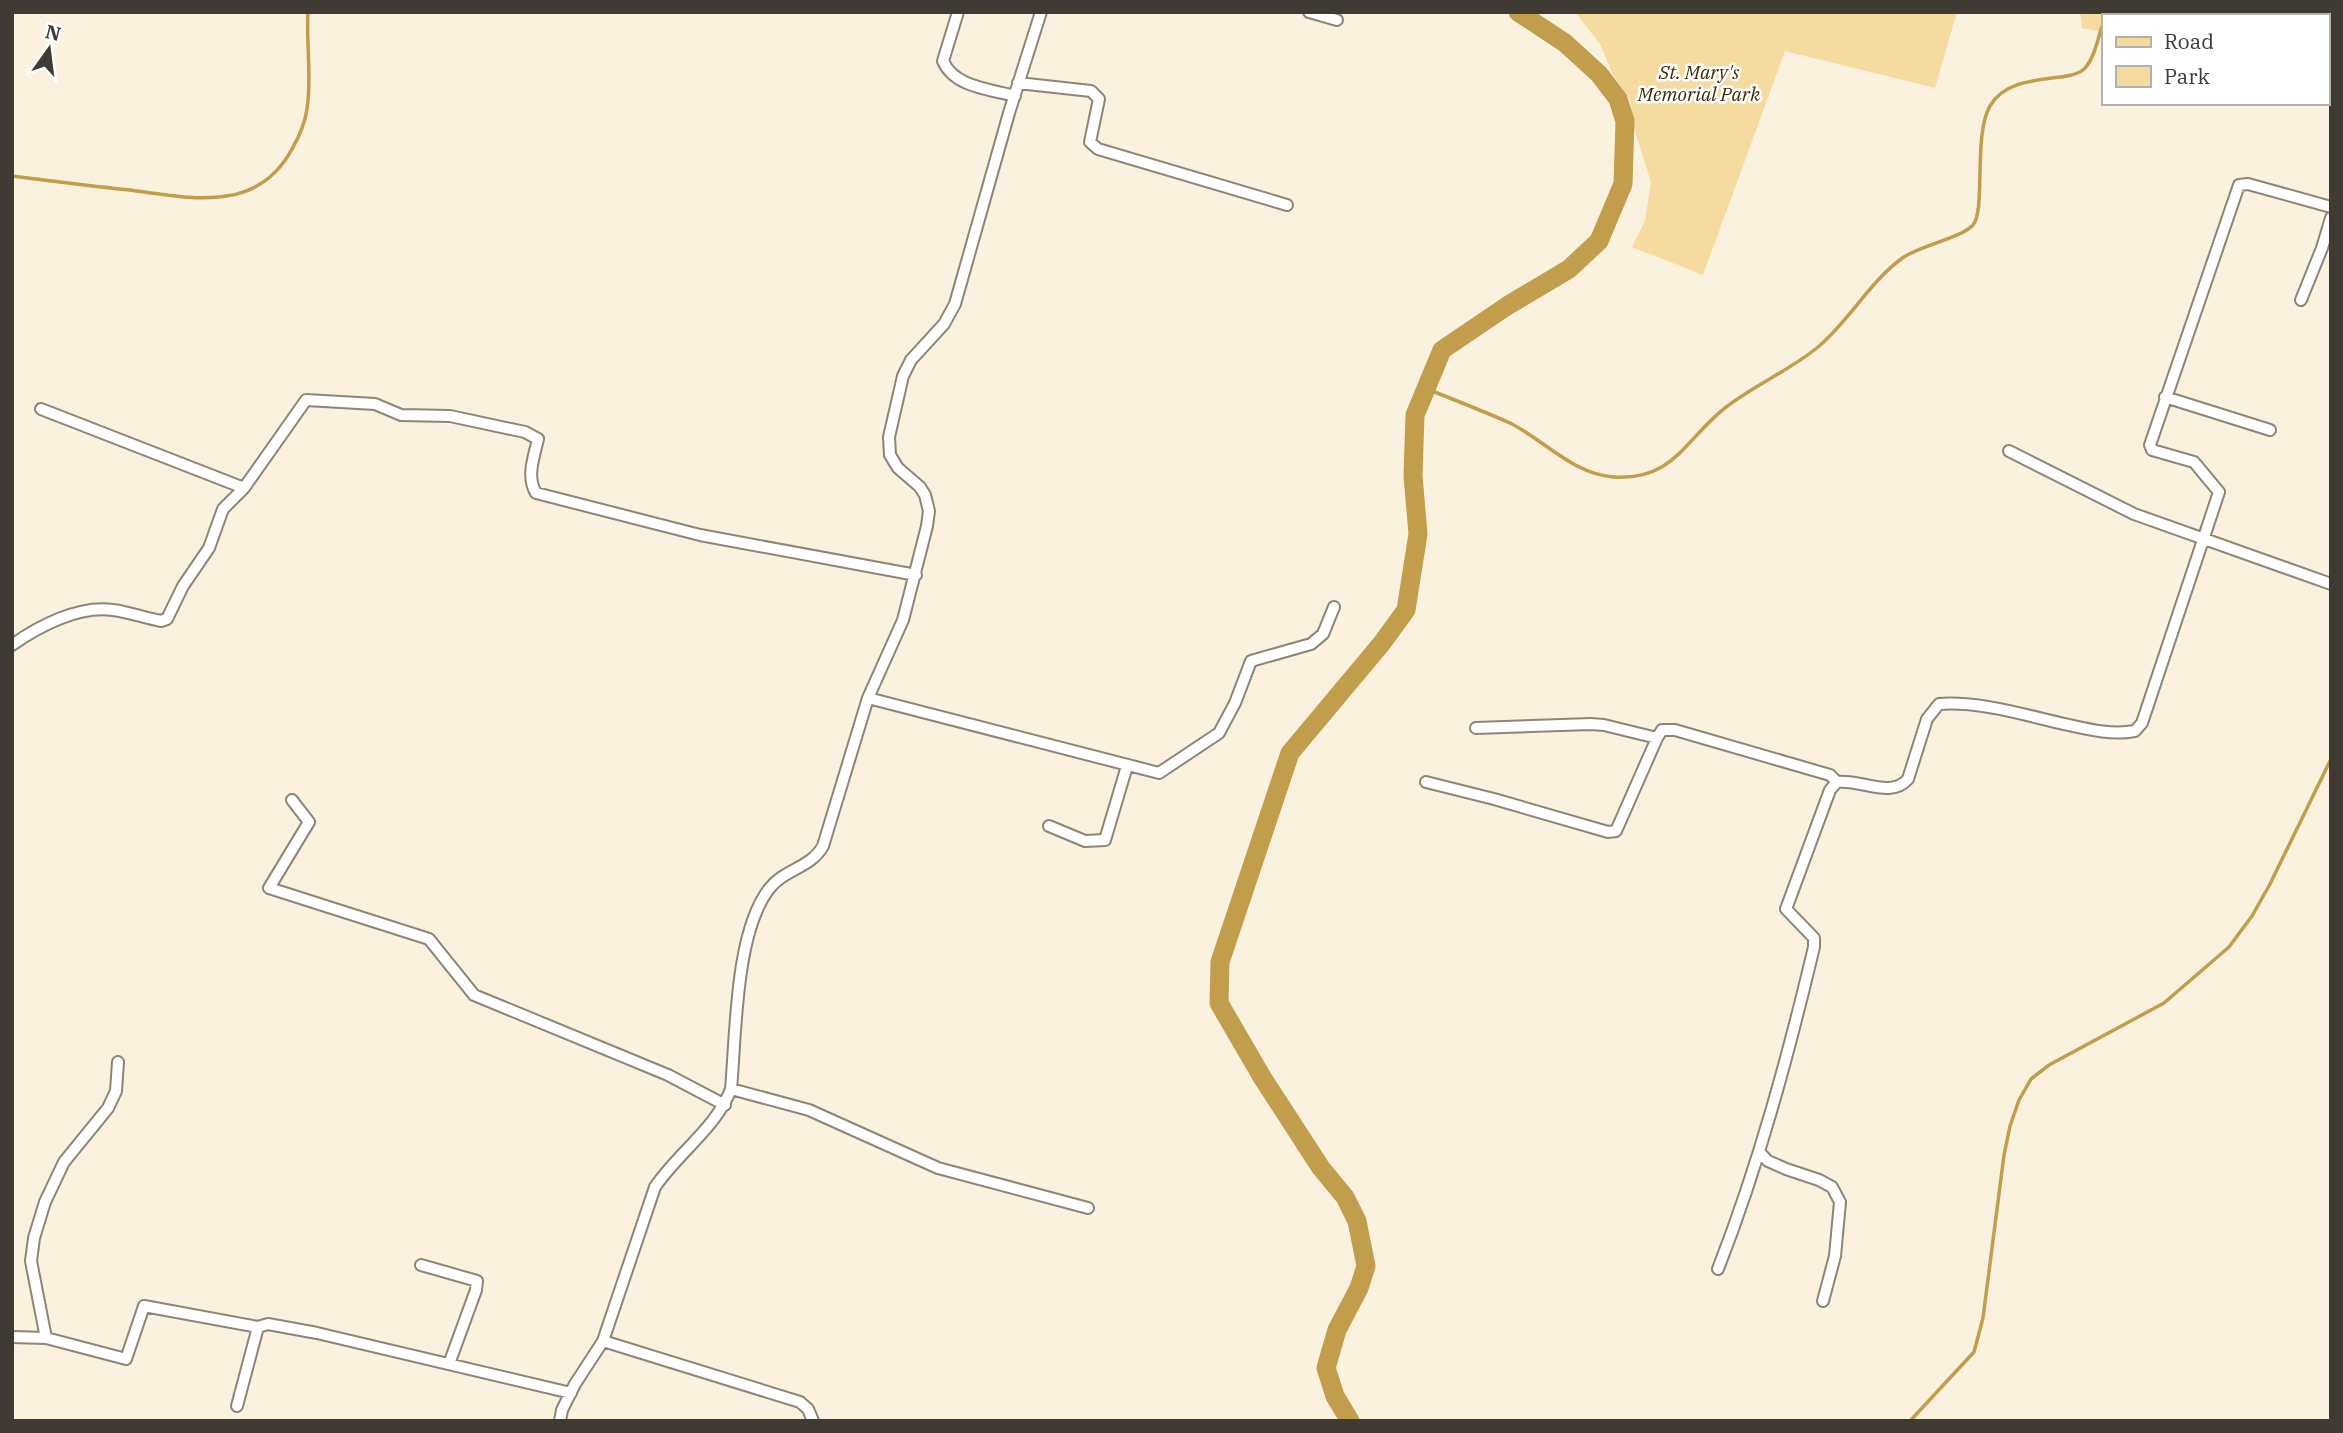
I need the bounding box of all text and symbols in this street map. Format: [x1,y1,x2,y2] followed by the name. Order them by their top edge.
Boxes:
[14,14,84,84] north arrow
[2102,14,2329,105] legend
[43,19,63,46] text: N
[2164,27,2214,55] text: Road
[1637,60,1761,106] park label: St. Mary's Memorial Park
[2164,62,2211,90] text: Park

